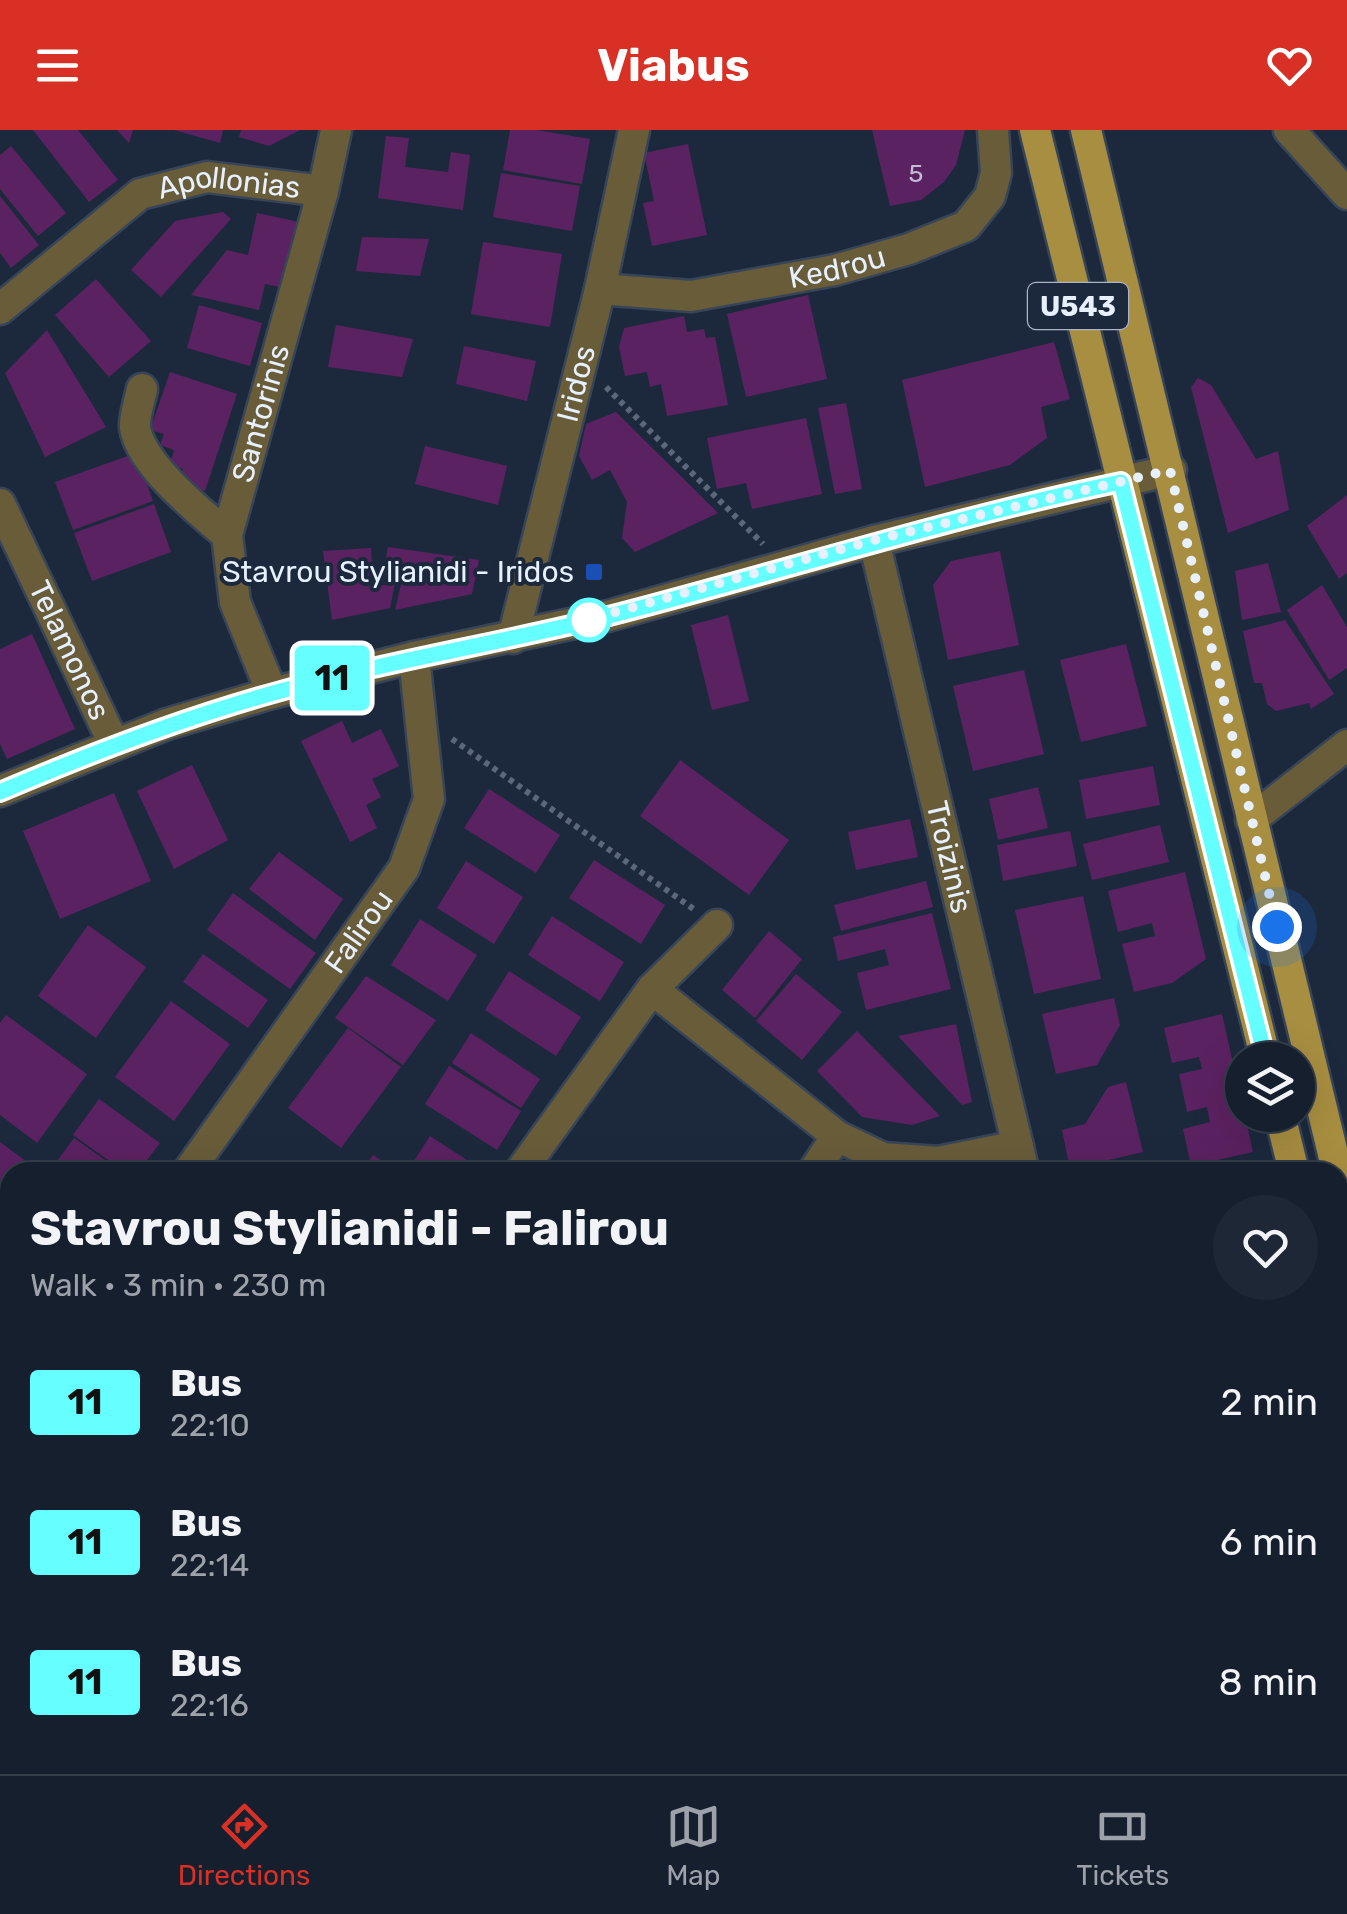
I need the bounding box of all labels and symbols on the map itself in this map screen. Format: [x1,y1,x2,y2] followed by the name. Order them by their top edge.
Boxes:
[154,158,302,207] street label: Apollonias
[909,159,923,188] house number: 5
[786,239,889,296] street label: Kedrou
[1028,283,1128,329] road number: U543
[225,340,297,486] street label: Santorinis
[550,342,603,426] street label: Iridos
[222,554,574,590] place label: Stavrou Stylianidi - Iridos
[583,561,605,583] marker: Stavrou Stylianidi - Iridos
[21,575,118,726] street label: Telamonos
[568,599,610,641] unlabelled marker
[287,646,377,710] line badge: 11
[918,798,980,917] street label: Troizinis
[317,883,401,980] street label: Falirou
[1252,902,1302,952] your location

